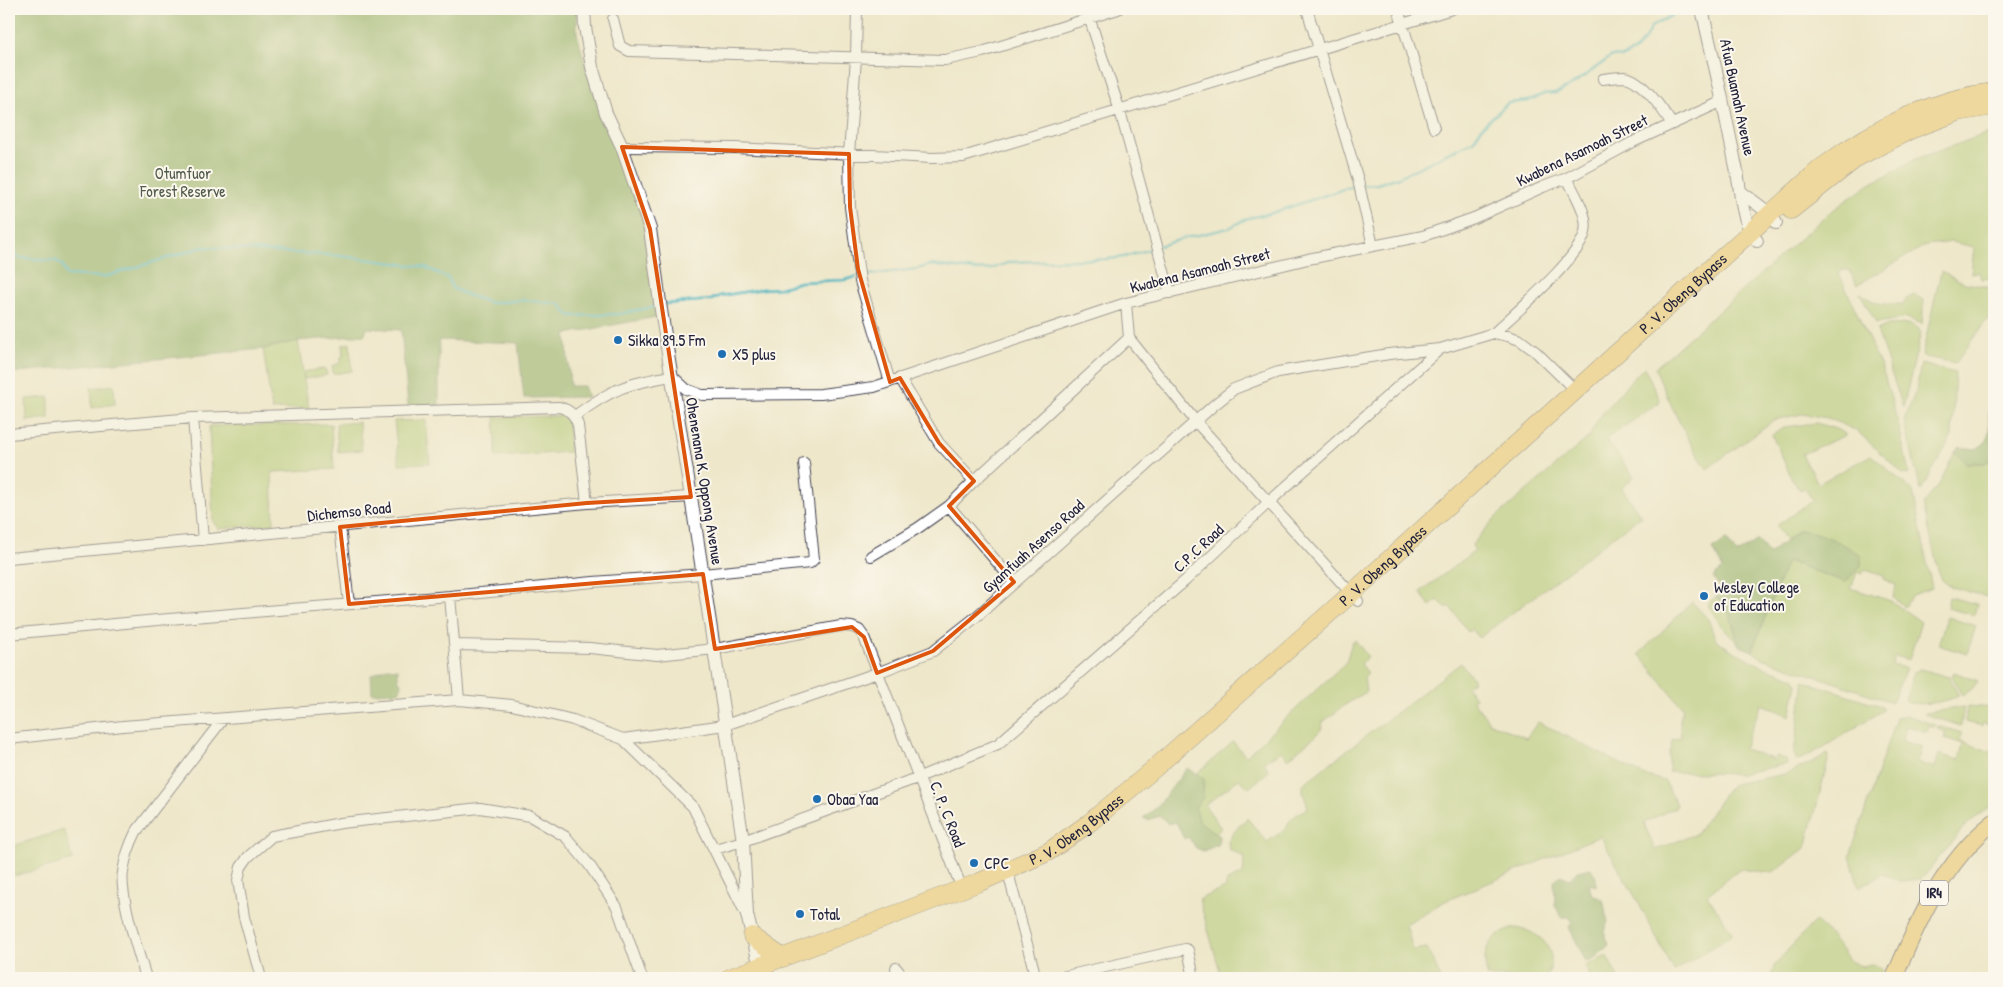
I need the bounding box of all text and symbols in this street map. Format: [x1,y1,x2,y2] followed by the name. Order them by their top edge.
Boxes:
[1715,37,1761,158] street label: Afua Buamah Avenue
[1513,108,1652,191] street label: Kwabena Asamoah Street
[139,162,226,202] park label: Otumfuor Forest Reserve
[1128,242,1273,298] street label: Kwabena Asamoah Street
[1634,248,1731,339] street label: P. V. Obeng Bypass
[628,329,706,351] place label: Sikka 89.5 Fm
[612,334,624,346] marker: Sikka 89.5 Fm
[732,343,776,365] place label: X5 plus
[716,348,728,360] marker: X5 plus
[681,396,729,567] street label: Ohenenana K. Oppong Avenue
[977,494,1089,598] street label: Gyamfuah Asenso Road
[306,496,392,526] street label: Dichemso Road
[1168,519,1228,577] street label: C.P.C Road
[1334,520,1431,611] street label: P. V. Obeng Bypass
[1714,576,1800,616] place label: Wesley College of Education
[1698,590,1710,602] marker: Wesley College of Education
[925,778,971,850] street label: C. P. C Road
[827,788,878,810] place label: Obaa Yaa
[1026,788,1128,870] street label: P. V. Obeng Bypass
[811,793,823,805] marker: Obaa Yaa
[984,852,1009,874] place label: CPC
[968,857,980,869] marker: CPC
[1920,880,1948,906] road number: IR4
[810,903,841,925] place label: Total
[794,908,806,920] marker: Total

